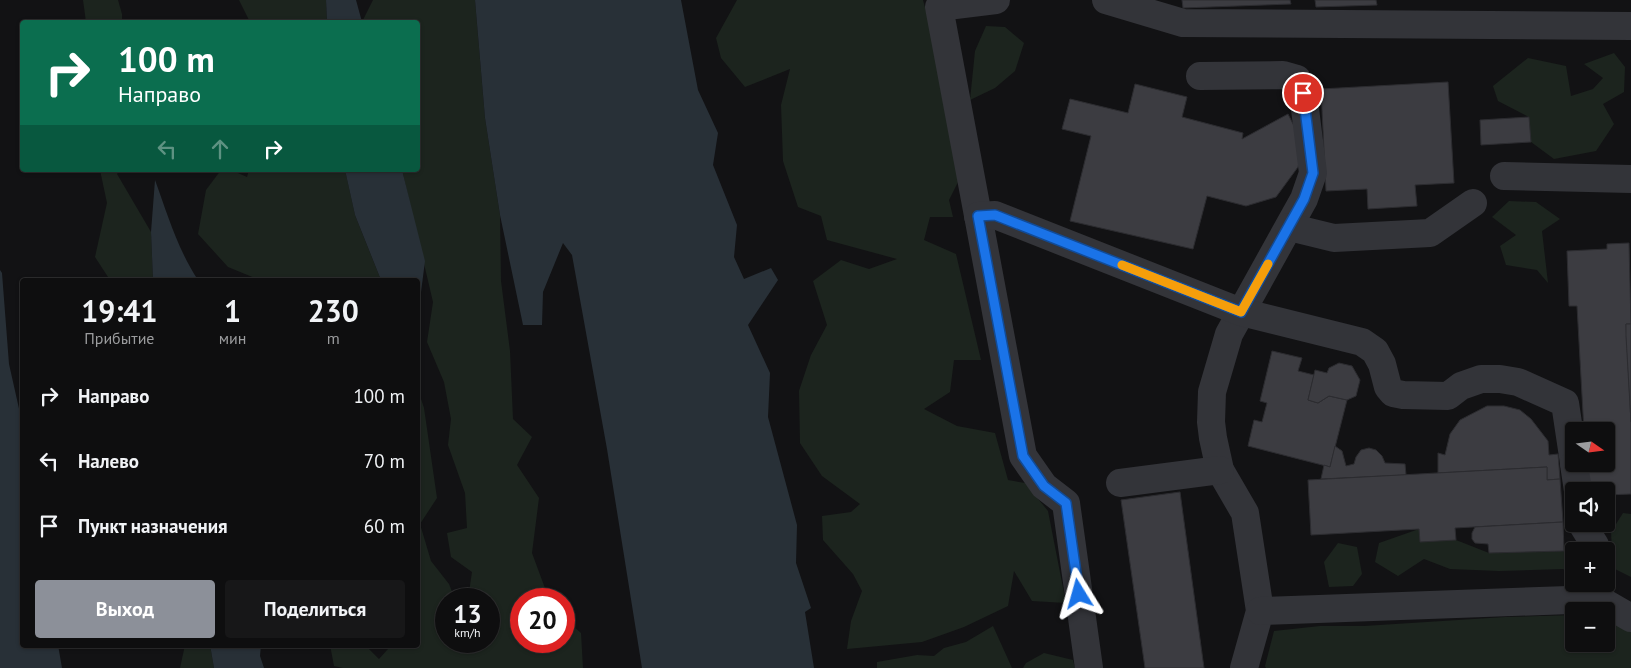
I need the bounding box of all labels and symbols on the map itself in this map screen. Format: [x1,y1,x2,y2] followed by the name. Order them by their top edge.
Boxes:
[1282,72,1324,114] pin
[1565,422,1615,472] north arrow
[1052,567,1104,619] position arrow
[510,588,575,653] speed limit sign: 20

